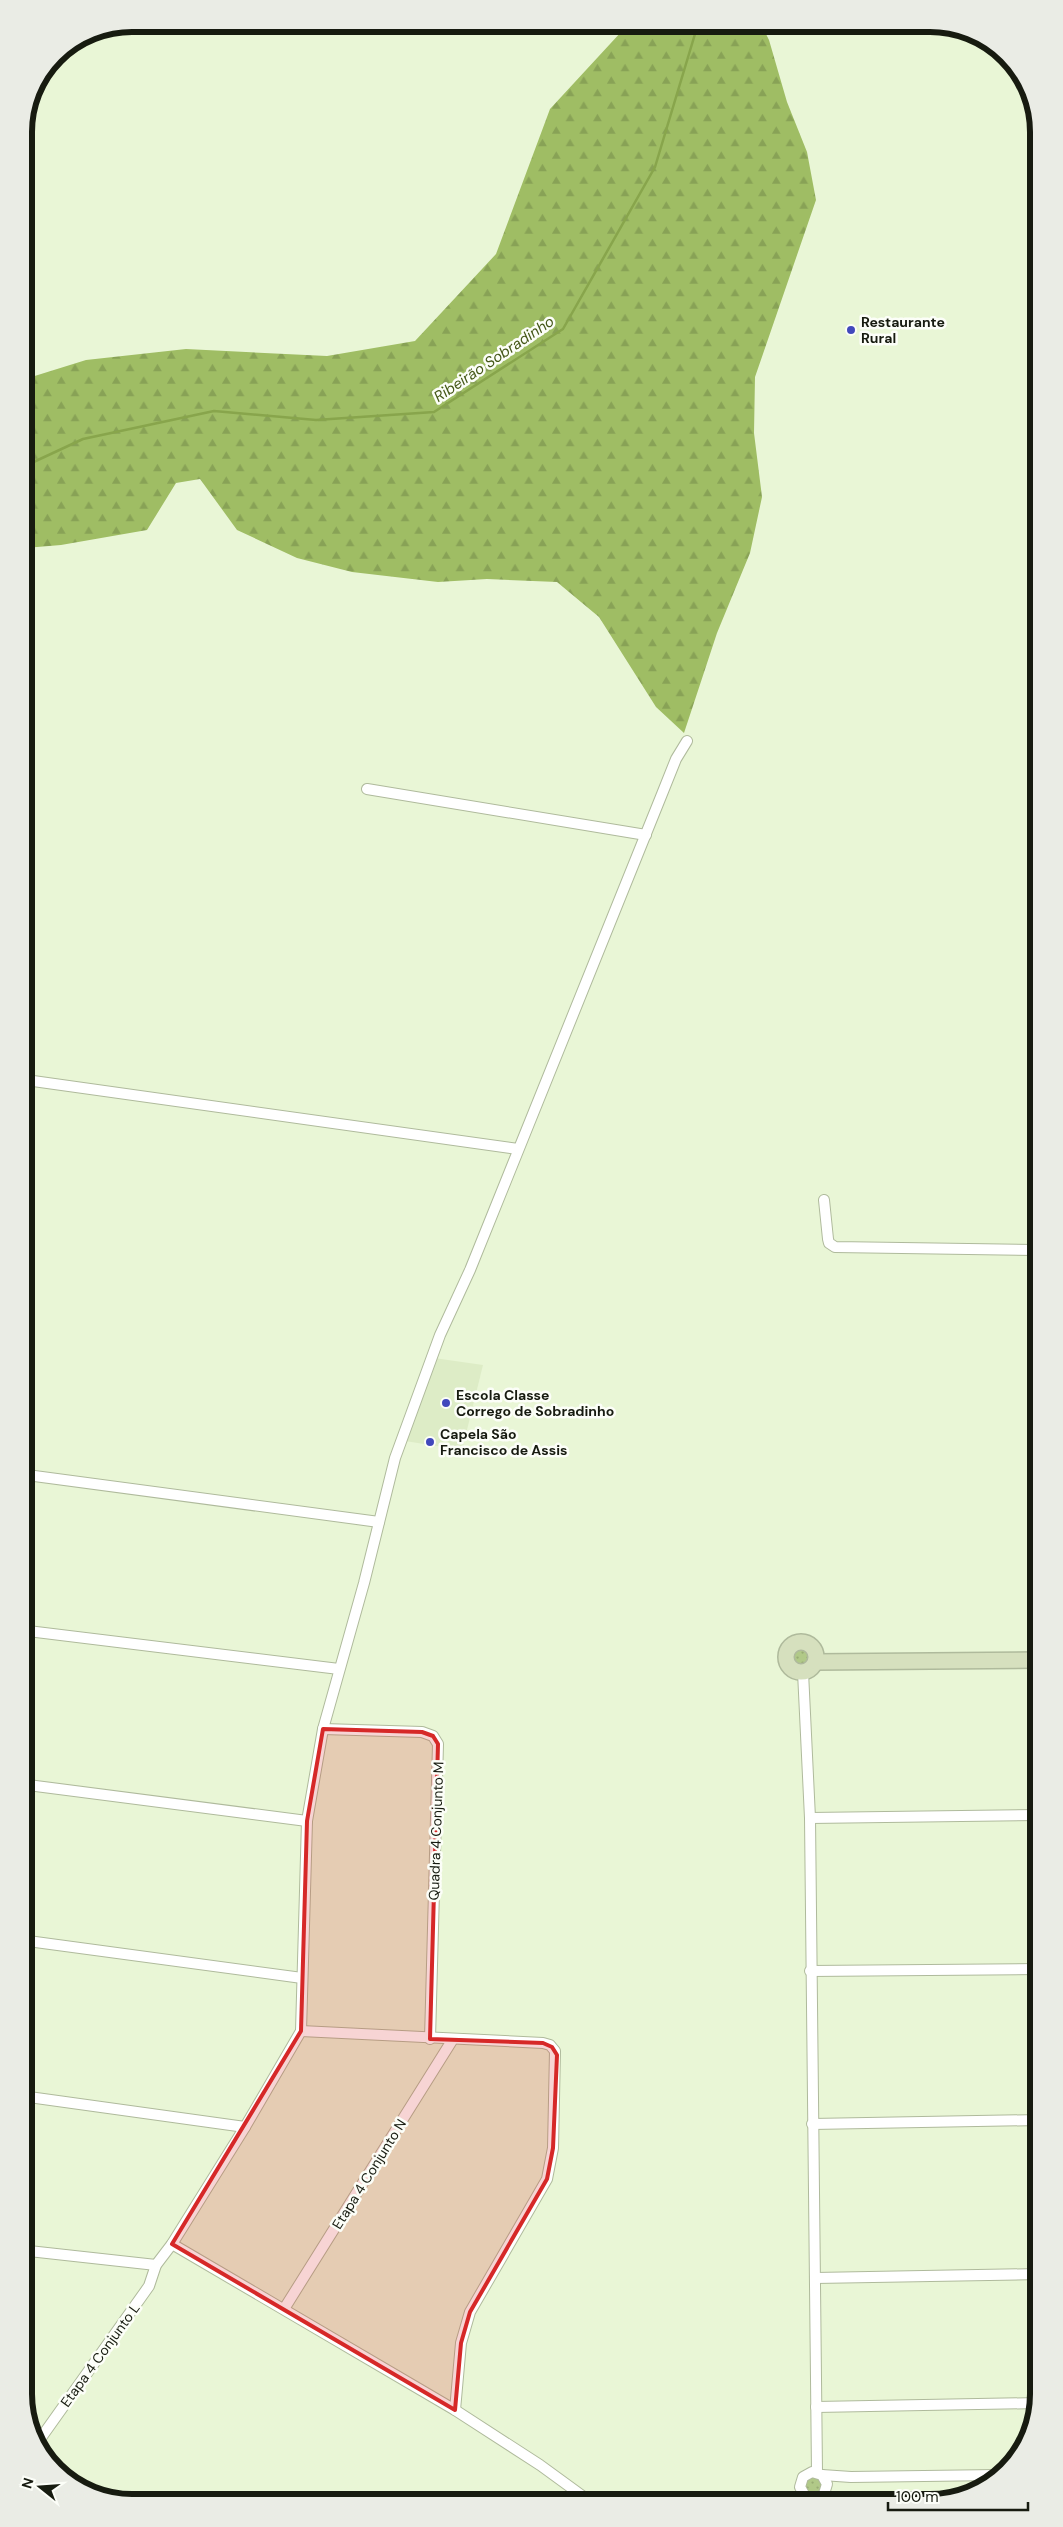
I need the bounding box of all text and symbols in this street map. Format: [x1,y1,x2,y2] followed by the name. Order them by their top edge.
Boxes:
[430,311,558,407] water label: Ribeirão Sobradinho
[861,313,945,347] place label: Restaurante Rural
[845,324,857,336] marker: Restaurante Rural
[456,1386,614,1420] place label: Escola Classe Corrego de Sobradinho
[440,1397,452,1409] marker: Escola Classe Corrego de Sobradinho
[440,1425,567,1459] place label: Capela São Francisco de Assis
[424,1436,436,1448] marker: Capela São Francisco de Assis
[425,1761,447,1901] street label: Quadra 4 Conjunto M
[328,2116,410,2232] street label: Etapa 4 Conjunto N
[56,2300,144,2410] street label: Etapa 4 Conjunto L
[15,2462,65,2512] north arrow
[17,2476,38,2491] text: N
[888,2480,1028,2512] scale bar
[896,2487,939,2507] text: 100 m

